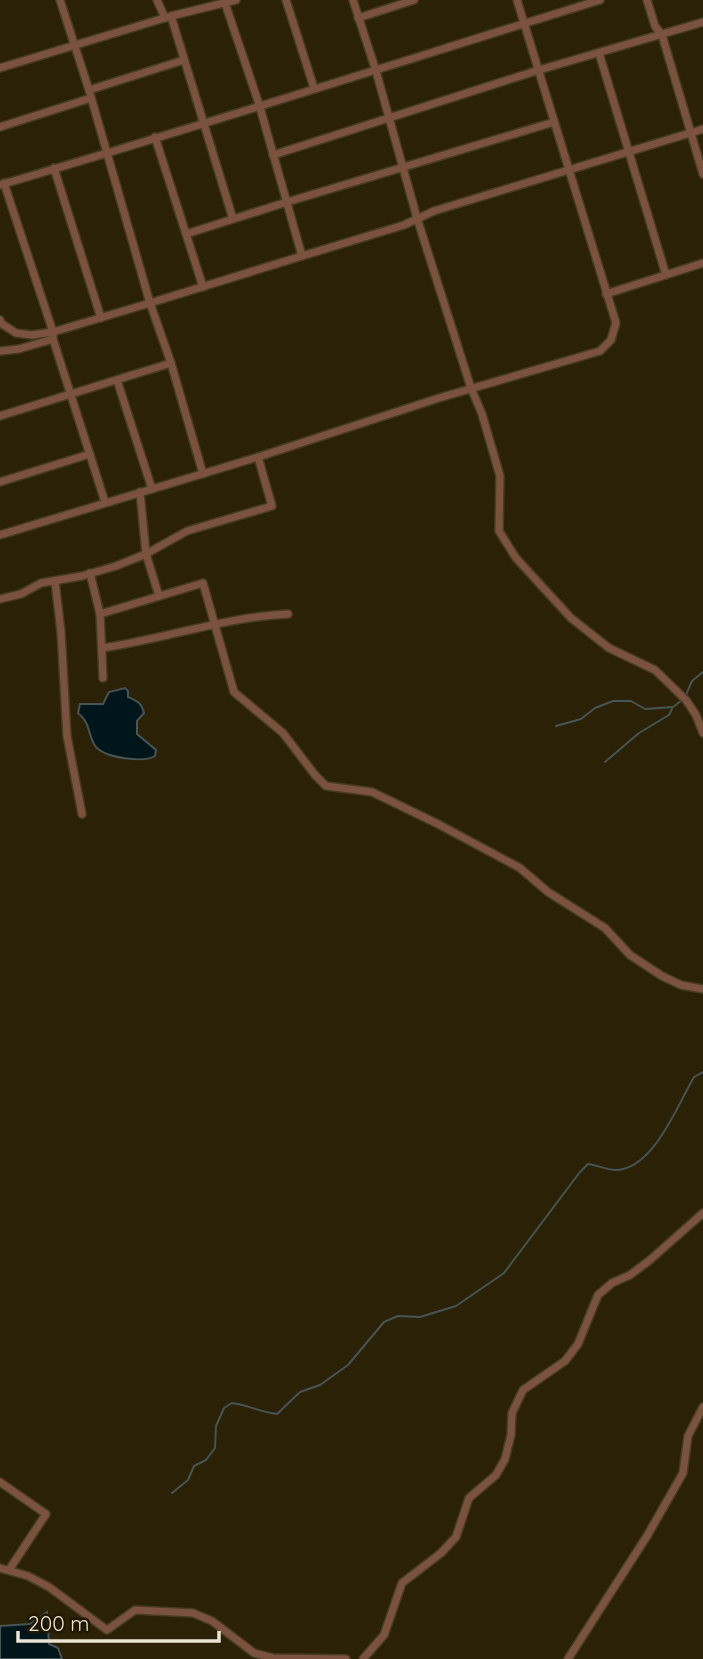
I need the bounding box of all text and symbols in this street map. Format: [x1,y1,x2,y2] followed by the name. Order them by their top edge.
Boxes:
[18,1600,219,1644] scale bar
[28,1610,90,1636] text: 200 m

